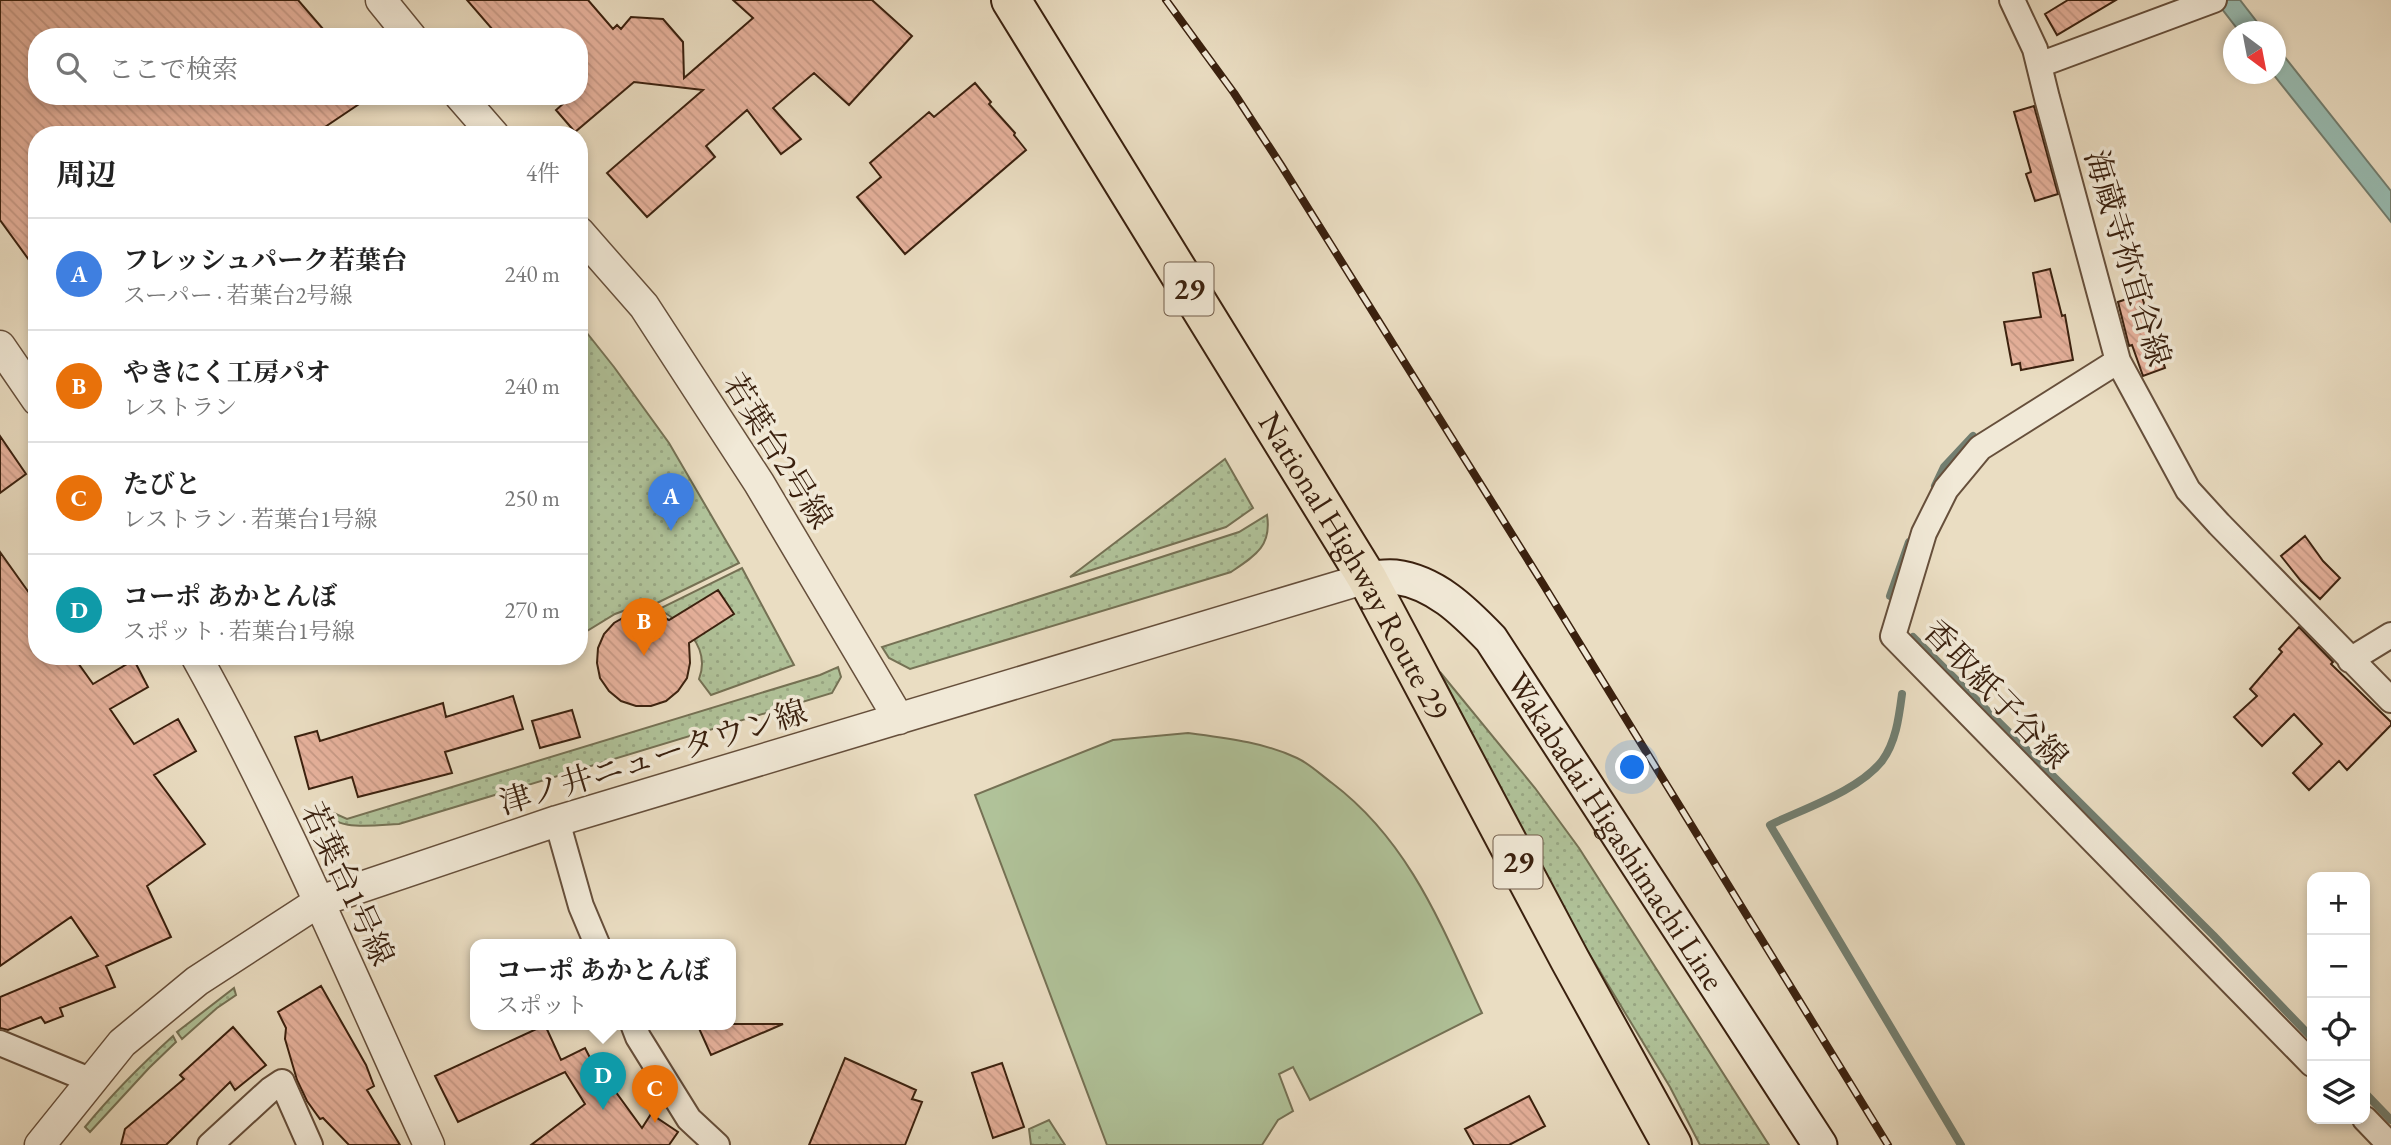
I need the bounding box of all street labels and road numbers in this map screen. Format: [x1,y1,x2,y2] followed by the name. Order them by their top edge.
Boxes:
[2075,145,2181,371] street label: 海蔵寺祢宜谷線
[1164,262,1214,316] road number: 29
[714,366,842,536] street label: 若葉台2号線
[1249,404,1459,727] street label: National Highway Route 29
[1914,610,2078,778] street label: 香取紙子谷線
[1497,664,1735,998] street label: Wakabadai Higashimachi Line
[494,690,812,824] street label: 津ノ井ニュータウン線
[292,796,404,972] street label: 若葉台1号線
[1494,835,1542,888] road number: 29

